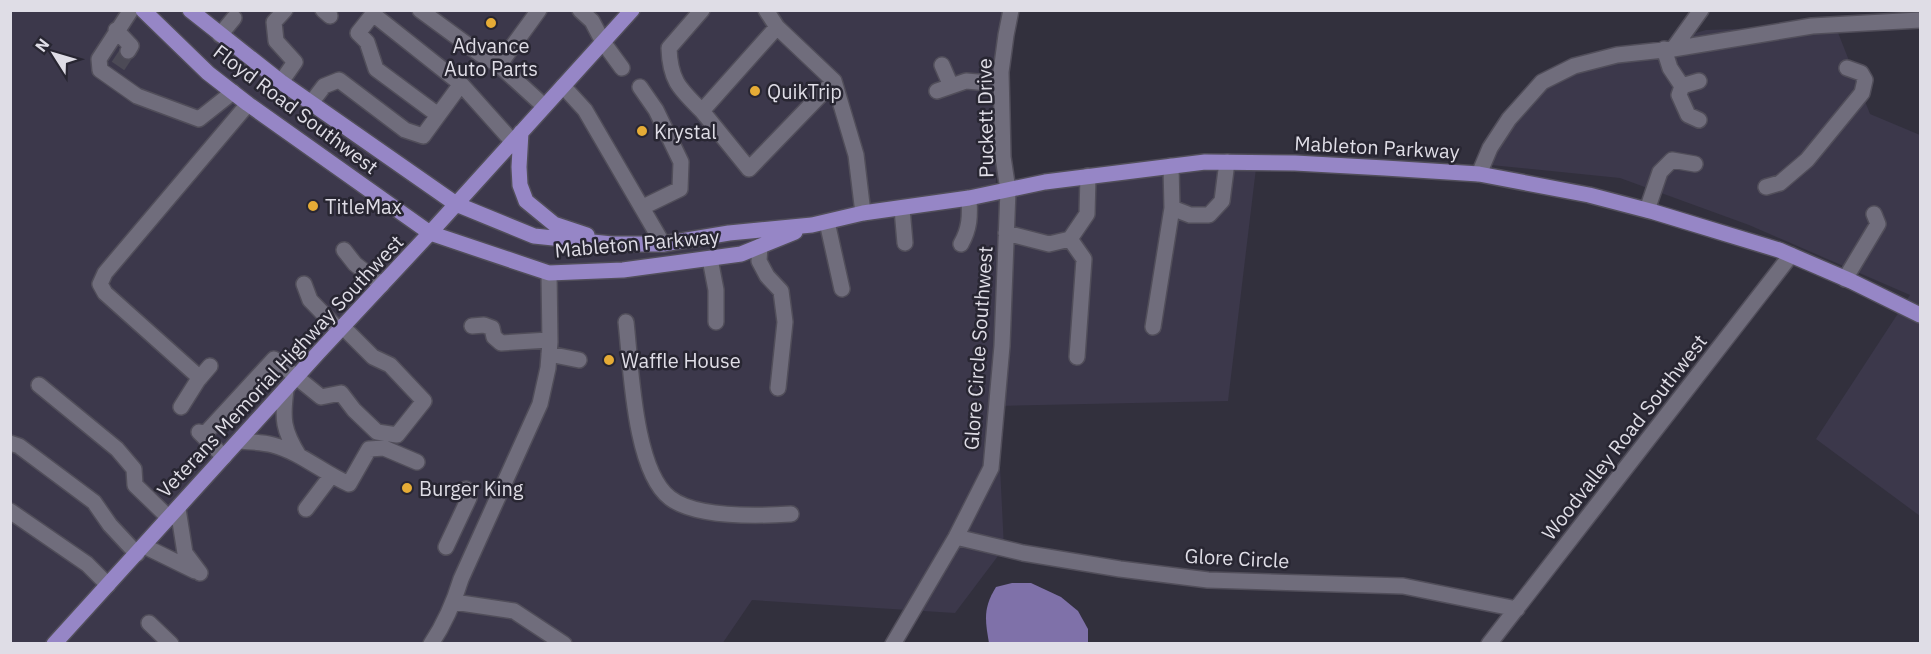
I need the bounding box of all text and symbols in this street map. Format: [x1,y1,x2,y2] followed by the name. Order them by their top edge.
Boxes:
[484,16,498,30] marker: Advance Auto Parts
[24,24,84,84] north arrow
[444,32,538,82] place label: Advance Auto Parts
[31,34,53,56] text: N
[208,38,384,180] street label: Floyd Road Southwest
[970,58,1000,178] street label: Puckett Drive
[767,78,842,105] place label: QuikTrip
[748,84,762,98] marker: QuikTrip
[654,118,717,145] place label: Krystal
[635,124,649,138] marker: Krystal
[1294,129,1460,165] street label: Mableton Parkway
[325,193,402,220] place label: TitleMax
[306,199,320,213] marker: TitleMax
[553,222,721,264] street label: Mableton Parkway
[151,229,409,503] street label: Veterans Memorial Highway Southwest
[957,245,999,451] street label: Glore Circle Southwest
[1535,329,1713,545] street label: Woodvalley Road Southwest
[621,347,741,374] place label: Waffle House
[602,353,616,367] marker: Waffle House
[419,475,524,502] place label: Burger King
[400,481,414,495] marker: Burger King
[1184,542,1290,574] street label: Glore Circle

